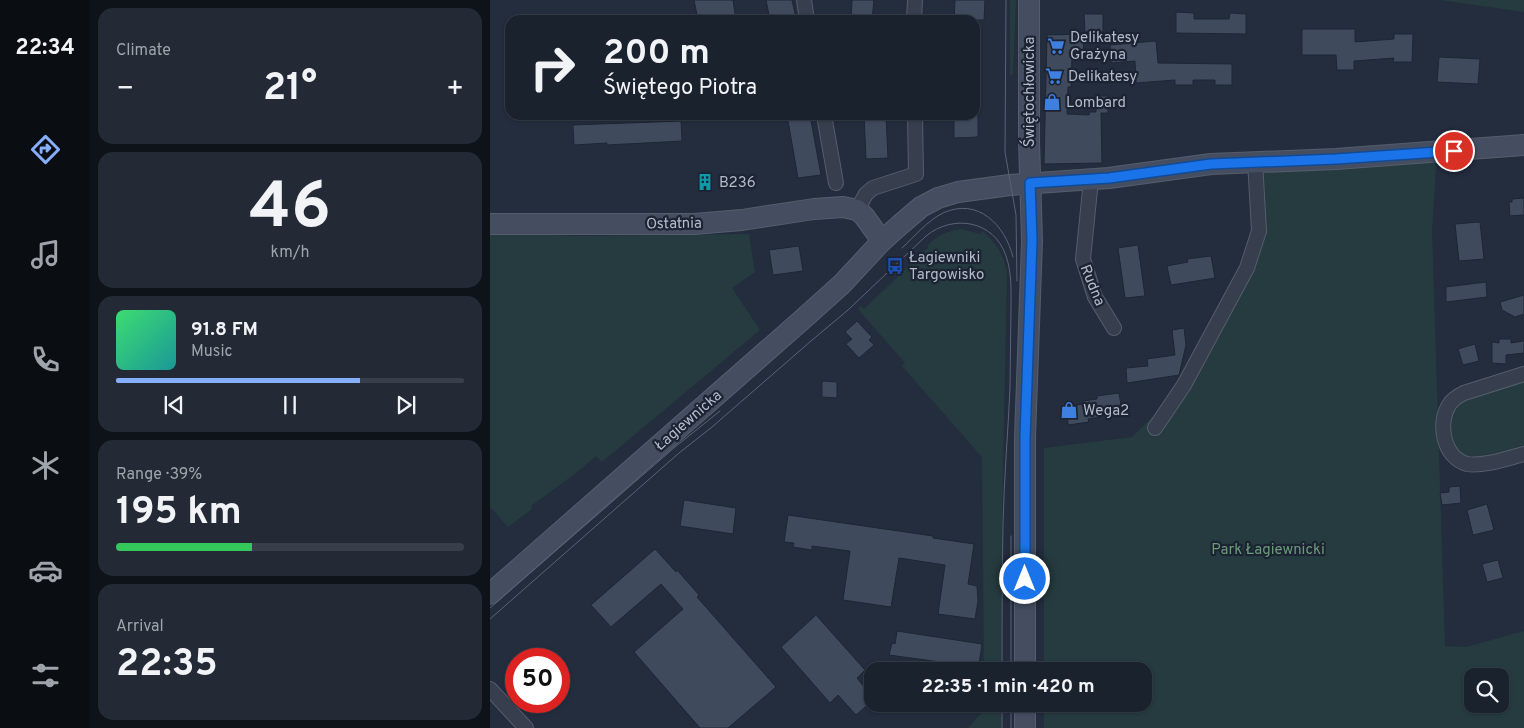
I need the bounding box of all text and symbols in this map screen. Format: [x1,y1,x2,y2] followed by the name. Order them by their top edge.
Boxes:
[1070,29,1139,65] place label: Delikatesy Grażyna
[603,32,710,76] text: 200 m
[15,35,75,62] text: 22:34
[520,35,585,100] icon: right
[1046,36,1066,56] supermarket icon: Delikatesy Grażyna
[1019,37,1040,147] street label: Świętochłowicka
[116,41,171,61] text: Climate
[263,65,317,114] text: 21°
[1044,66,1064,86] supermarket icon: Delikatesy
[1068,68,1137,87] place label: Delikatesy
[116,72,134,108] text: −
[446,72,464,108] text: +
[603,75,757,102] text: Świętego Piotra
[1042,92,1062,112] shop icon: Lombard
[1066,94,1126,113] place label: Lombard
[1433,130,1475,172] pin
[28,132,63,167] icon: directions
[1440,137,1468,165] icon: arrive
[249,169,331,251] text: 46
[695,172,715,192] building icon: B236
[719,174,756,193] place label: B236
[646,215,702,234] street label: Ostatnia
[28,237,63,272] icon: music
[271,243,309,263] text: km/h
[909,249,984,285] place label: Łagiewniki Targowisko
[885,256,905,276] bus stop icon: Łagiewniki Targowisko
[1075,262,1108,309] street label: Rudna
[191,318,258,342] text: 91.8 FM
[28,342,63,377] icon: phone
[191,342,232,362] text: Music
[652,387,726,455] street label: Łagiewnicka
[160,391,188,419] icon: previous
[276,391,304,419] icon: pause
[392,391,420,419] icon: next
[1059,400,1079,420] shop icon: Wega2
[1083,402,1129,421] place label: Wega2
[28,448,63,483] icon: climate
[116,465,202,485] text: Range · 39%
[116,489,242,538] text: 195 km
[1211,541,1325,560] park label: Park Łagiewnicki
[998,552,1050,604] position arrow
[28,553,63,588] icon: car
[116,617,164,637] text: Arrival
[116,641,218,690] text: 22:35
[505,648,570,713] speed limit sign: 50
[28,658,63,693] icon: filters
[1464,668,1509,713] map controls
[1464,668,1509,713] button: search
[921,675,1095,699] text: 22:35 · 1 min · 420 m

